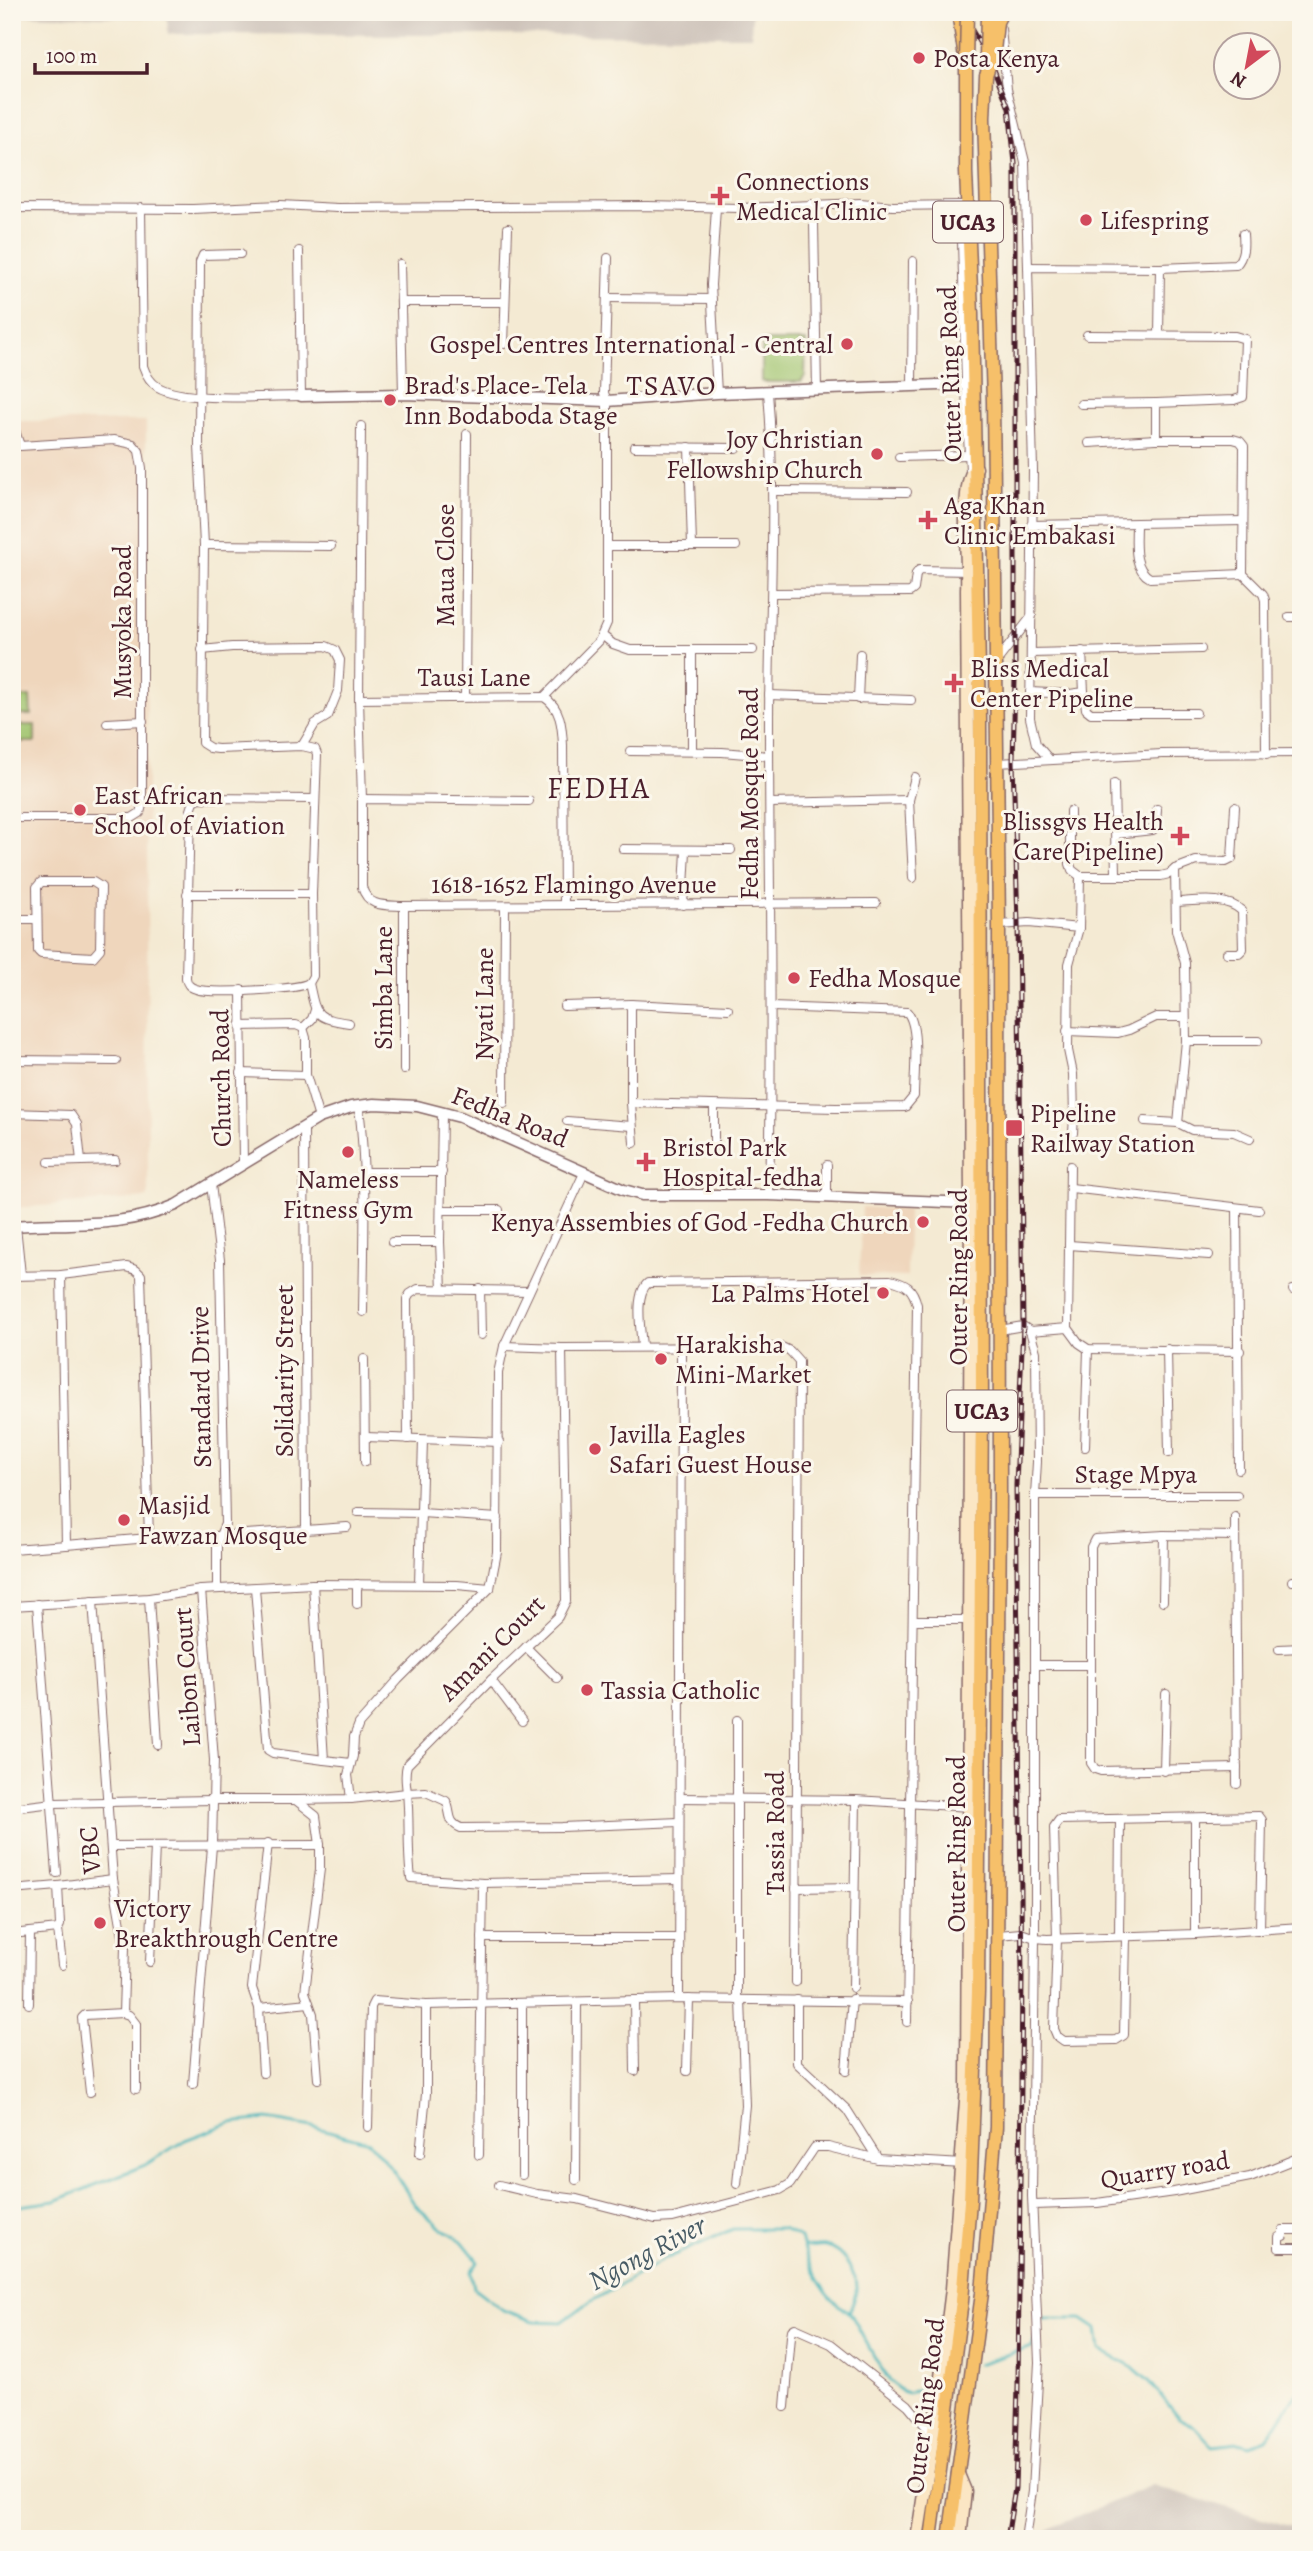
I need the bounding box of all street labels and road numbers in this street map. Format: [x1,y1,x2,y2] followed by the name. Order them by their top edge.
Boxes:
[933,202,1003,243] road number: UCA3
[929,285,971,463] street label: Outer Ring Road
[428,504,463,626] street label: Maua Close
[105,545,140,699] street label: Musyoka Road
[417,660,531,695] street label: Tausi Lane
[732,688,767,900] street label: Fedha Mosque Road
[431,867,717,902] street label: 1618-1652 Flamingo Avenue
[366,926,401,1050] street label: Simba Lane
[467,947,502,1061] street label: Nyati Lane
[202,1009,240,1147] street label: Church Road
[446,1078,574,1156] street label: Fedha Road
[941,1189,976,1365] street label: Outer Ring Road
[267,1284,302,1457] street label: Solidarity Street
[182,1306,220,1468] street label: Standard Drive
[947,1391,1017,1432] road number: UCA3
[1075,1457,1197,1492] street label: Stage Mpya
[431,1587,553,1709] street label: Amani Court
[165,1606,209,1748] street label: Laibon Court
[939,1756,974,1932] street label: Outer Ring Road
[758,1771,793,1895] street label: Tassia Road
[70,1825,110,1876] street label: VBC
[1098,2143,1232,2197] street label: Quarry road
[897,2316,953,2496] street label: Outer Ring Road

